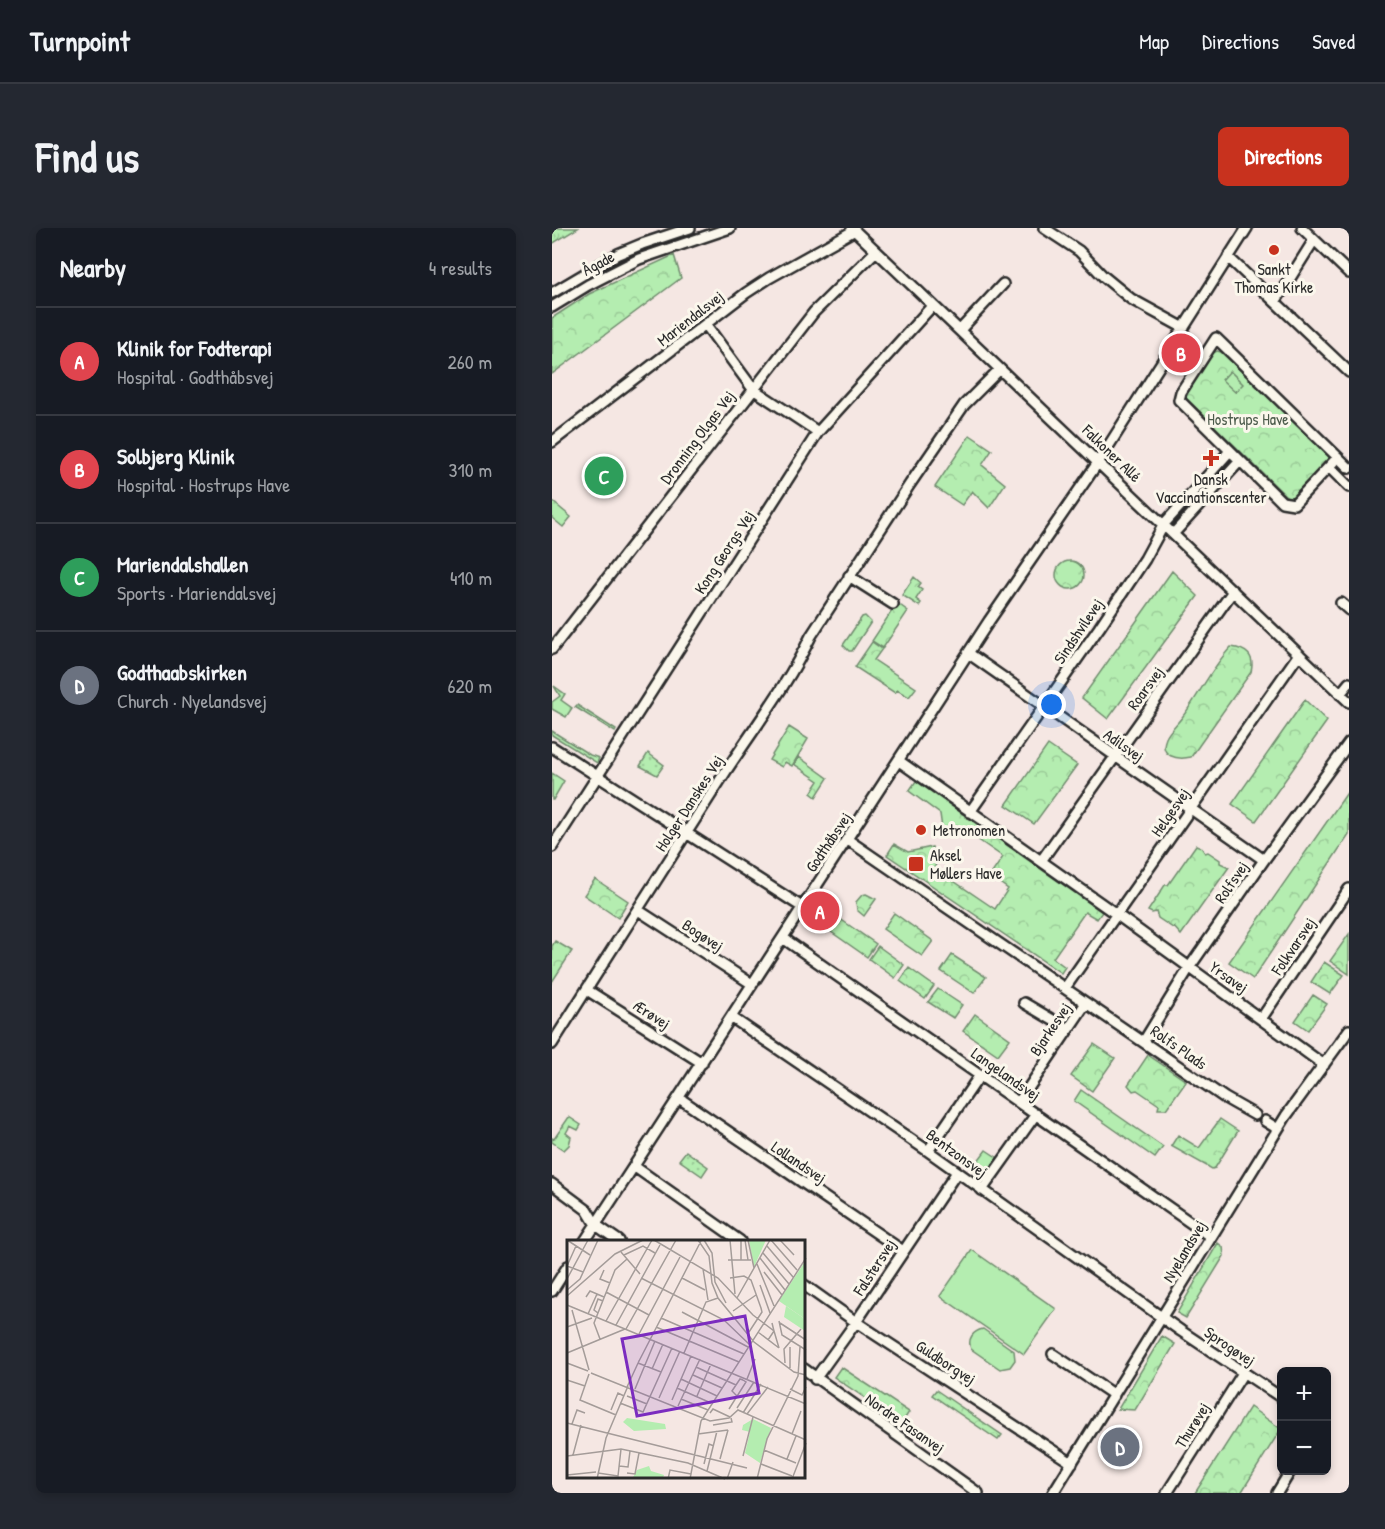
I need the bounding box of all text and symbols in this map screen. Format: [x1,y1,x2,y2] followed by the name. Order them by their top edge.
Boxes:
[30,22,130,60] text: Turnpoint
[1139,27,1169,56] text: Map
[1202,27,1279,56] text: Directions
[1312,27,1355,56] text: Saved
[1218,127,1349,186] button: Directions
[36,128,139,185] text: Find us
[1267,243,1281,257] marker: Sankt Thomas Kirke
[578,245,619,281] street label: Ågade
[60,250,126,285] text: Nearby
[429,254,492,281] text: 4 results
[1235,258,1314,298] place label: Sankt Thomas Kirke
[652,285,728,351] street label: Mariendalsvej
[1162,330,1200,376] pin: B
[117,333,272,363] text: Klinik for Fodterapi
[75,348,84,375] text: A
[448,348,492,375] text: 260 m
[117,363,274,390] text: Hospital · Godthåbsvej
[655,386,739,488] street label: Dronning Olgas Vej
[1207,408,1289,430] park label: Hostrups Have
[1077,419,1147,487] street label: Falkoner Allé
[117,441,234,471] text: Solbjerg Klinik
[1202,449,1220,467] marker: Dansk Vaccinationscenter
[584,454,624,498] pin: C
[74,456,85,483] text: B
[449,456,492,483] text: 310 m
[1155,468,1267,508] place label: Dansk Vaccinationscenter
[117,471,290,498] text: Hospital · Hostrups Have
[689,506,759,598] street label: Kong Georgs Vej
[117,549,248,579] text: Mariendalshallen
[74,564,85,591] text: C
[450,564,492,591] text: 410 m
[117,579,277,606] text: Sports · Mariendalsvej
[1048,594,1108,668] street label: Sindshvilevej
[117,657,247,687] text: Godthaabskirken
[1122,662,1168,714] street label: Roarsvej
[75,672,84,699] text: D
[448,672,492,699] text: 620 m
[117,687,267,714] text: Church · Nyelandsvej
[1037,690,1066,719] your location
[1099,723,1149,767] street label: Adilsvej
[650,751,728,855] street label: Holger Danskes Vej
[1145,783,1195,841] street label: Helgesvej
[800,808,856,876] street label: Godthåbsvej
[933,819,1005,841] place label: Metronomen
[914,823,928,837] marker: Metronomen
[930,844,1003,884] place label: Aksel Møllers Have
[907,855,925,873] marker: Aksel Møllers Have
[1209,857,1253,907] street label: Rolfsvej
[800,888,840,934] pin: A
[1265,913,1320,980] street label: Folkvarsvej
[678,914,728,956] street label: Bogøvej
[1205,956,1253,998] street label: Yrsavej
[629,994,675,1034] street label: Ærøvej
[1024,998,1076,1060] street label: Bjarkesvej
[1146,1020,1212,1074] street label: Rolfs Plads
[967,1042,1045,1106] street label: Langelandsvej
[922,1123,992,1183] street label: Bentzonsvej
[767,1136,831,1188] street label: Lollandsvej
[1157,1216,1211,1286] street label: Nyelandsvej
[847,1234,900,1300] street label: Falstersvej
[567,1240,806,1478] inset map
[1200,1321,1260,1371] street label: Sprogøvej
[912,1334,980,1390] street label: Guldborgvej
[1277,1367,1331,1475] map controls
[1277,1367,1331,1421] button: +
[861,1388,949,1458] street label: Nordre Fasanvej
[1169,1398,1215,1452] street label: Thurøvej
[1277,1421,1331,1475] button: −
[1100,1424,1140,1470] pin: D

